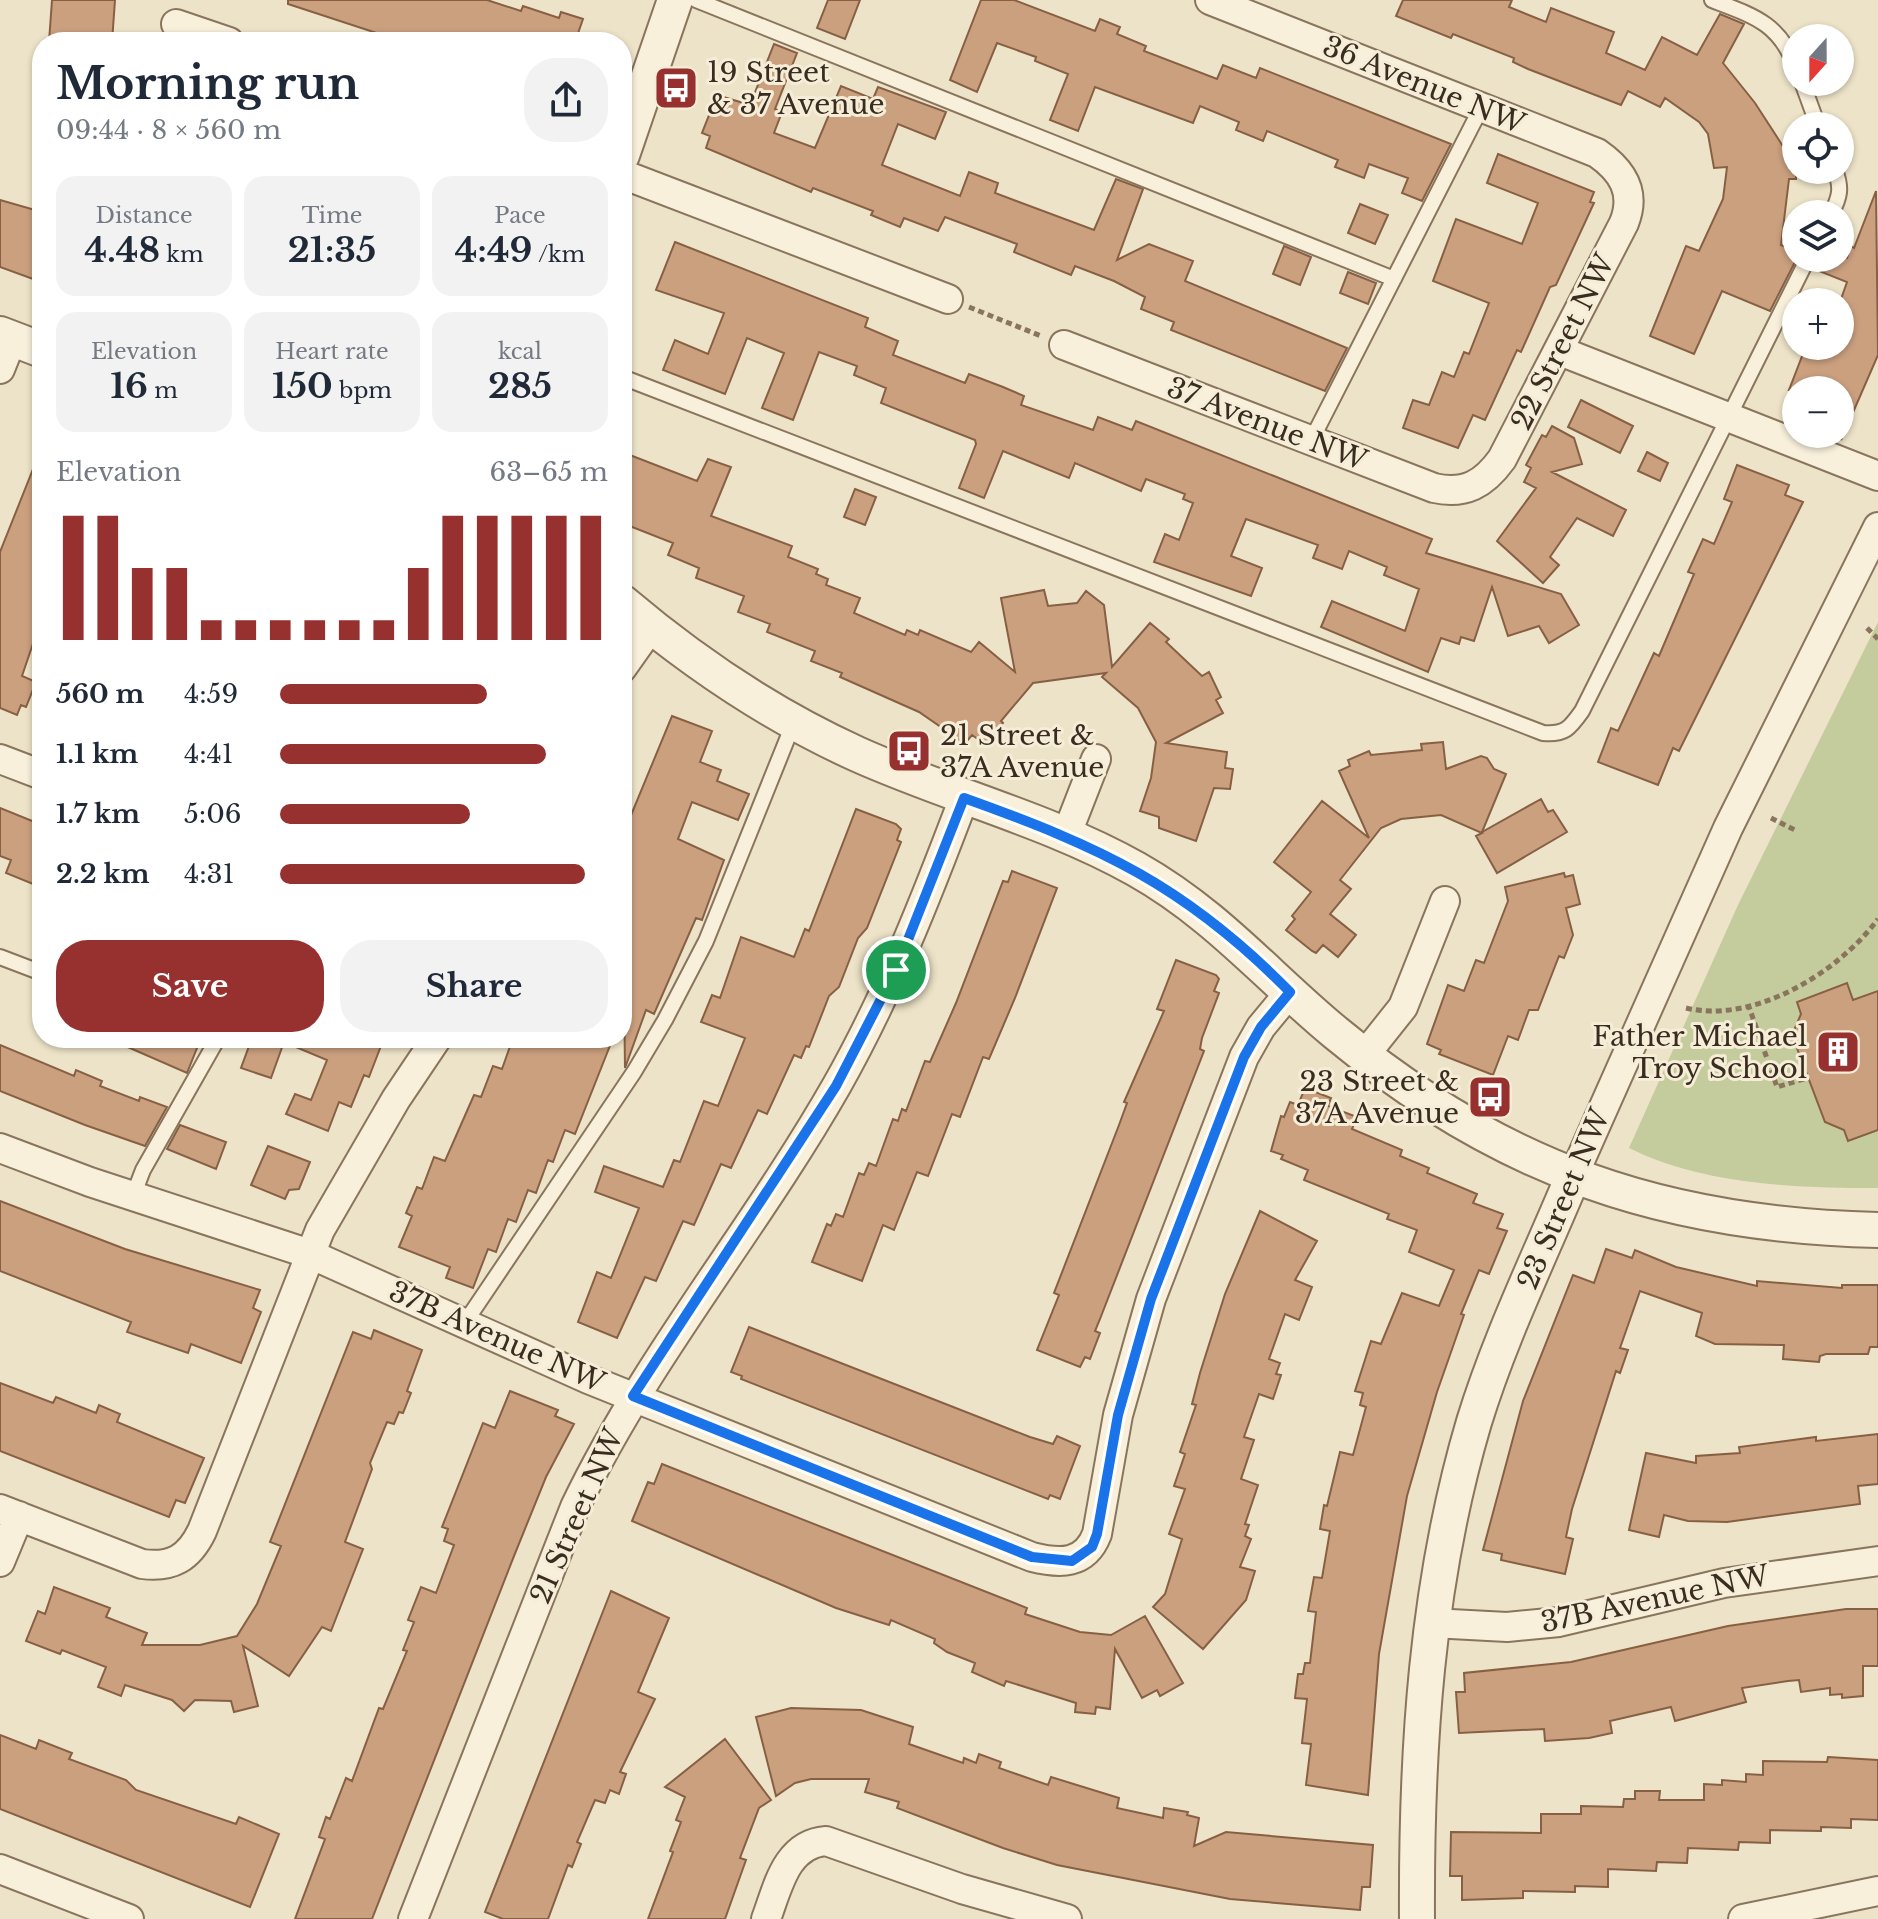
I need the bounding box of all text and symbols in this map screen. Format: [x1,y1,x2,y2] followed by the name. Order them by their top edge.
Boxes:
[1782,24,1854,96] north arrow
[1782,24,1854,448] map controls
[1318,29,1531,142] street label: 36 Avenue NW
[707,55,884,122] place label: 19 Street & 37 Avenue
[56,56,359,111] text: Morning run
[524,58,608,142] button: share
[652,64,700,112] bus stop icon: 19 Street & 37 Avenue
[1782,112,1854,184] button: locate
[56,114,281,146] text: 09:44 · 8 × 560 m
[1782,200,1854,272] button: layers
[96,202,193,229] text: Distance
[302,202,362,229] text: Time
[494,202,546,229] text: Pace
[84,229,160,271] text: 4.48
[288,229,376,271] text: 21:35
[455,229,533,271] text: 4:49
[160,241,204,268] text: km
[533,241,585,268] text: /km
[1504,247,1623,436] street label: 22 Street NW
[1782,288,1854,360] button: +
[91,338,197,365] text: Elevation
[275,338,389,365] text: Heart rate
[498,338,542,365] text: kcal
[110,365,148,407] text: 16
[272,365,333,407] text: 150
[488,365,552,407] text: 285
[1162,370,1373,479] street label: 37 Avenue NW
[1782,376,1854,448] button: −
[148,377,178,404] text: m
[333,377,392,404] text: bpm
[56,456,182,488] text: Elevation
[490,456,608,488] text: 63–65 m
[56,678,144,710] text: 560 m
[184,678,238,710] text: 4:59
[940,718,1104,785] place label: 21 Street & 37A Avenue
[885,727,933,775] bus stop icon: 21 Street & 37A Avenue
[56,738,138,770] text: 1.1 km
[184,738,233,770] text: 4:41
[56,798,140,830] text: 1.7 km
[184,798,241,830] text: 5:06
[56,858,150,890] text: 2.2 km
[184,858,234,890] text: 4:31
[862,936,930,1004] pin
[56,940,324,1032] button: Save
[340,940,608,1032] button: Share
[874,948,918,992] icon: arrive
[1592,1019,1807,1086] place label: Father Michael Troy School
[1814,1028,1862,1076] building icon: Father Michael Troy School
[1295,1064,1459,1131] place label: 23 Street & 37A Avenue
[1466,1073,1514,1121] bus stop icon: 23 Street & 37A Avenue
[1510,1102,1618,1295] street label: 23 Street NW
[384,1274,611,1401] street label: 37B Avenue NW
[523,1422,632,1609] street label: 21 Street NW
[1538,1557,1773,1640] street label: 37B Avenue NW

